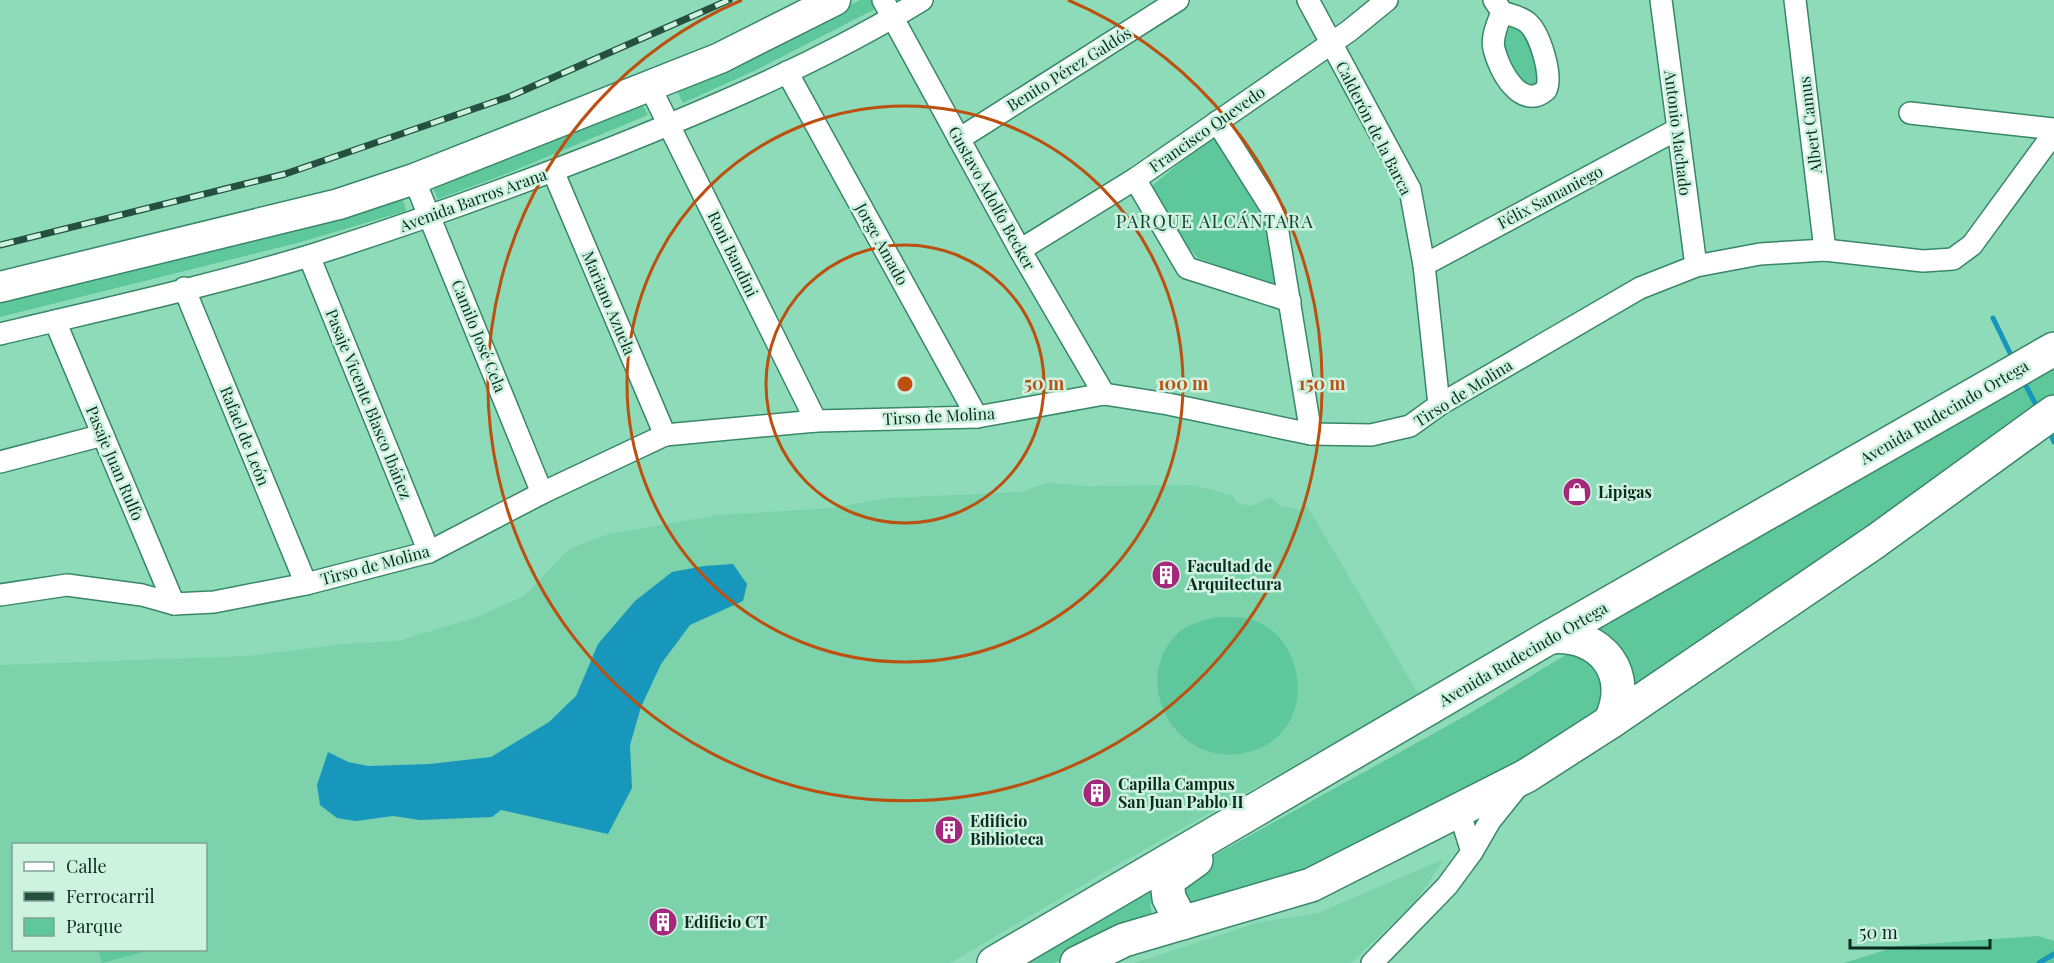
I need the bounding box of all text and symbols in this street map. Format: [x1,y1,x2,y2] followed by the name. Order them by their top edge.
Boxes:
[1002,22,1135,115] street label: Benito Pérez Galdós
[1332,57,1417,198] street label: Calderón de la Barca
[1660,68,1697,197] street label: Antonio Machado
[1793,75,1826,176] street label: Albert Camus
[1145,81,1269,176] street label: Francisco Quevedo
[944,122,1041,273] street label: Gustavo Adolfo Becker
[1493,160,1606,233] street label: Félix Samaniego
[395,163,549,236] street label: Avenida Barros Arana
[851,198,914,289] street label: Jorge Amado
[704,207,763,300] street label: Roni Bandini
[1116,209,1314,233] district label: PARQUE ALCÁNTARA
[578,248,641,358] street label: Mariano Azuela
[447,276,512,395] street label: Camilo José Cela
[322,306,417,502] street label: Pasaje Vicente Blasco Ibáñez
[1410,354,1516,431] street label: Tirso de Molina
[1855,355,2032,469] street label: Avenida Rudecindo Ortega
[1024,371,1065,395] text: 50 m
[1158,371,1209,395] text: 100 m
[1298,371,1346,395] text: 150 m
[895,374,915,394] centre of rings
[216,383,275,489] street label: Rafael de León
[82,402,149,524] street label: Pasaje Juan Rulfo
[882,402,996,429] street label: Tirso de Molina
[1561,476,1593,508] shop icon: Lipigas
[1598,481,1652,502] place label: Lipigas
[318,540,432,589] street label: Tirso de Molina
[1186,555,1282,594] place label: Facultad de Arquitectura
[1150,559,1182,591] building icon: Facultad de Arquitectura
[1434,597,1611,711] street label: Avenida Rudecindo Ortega
[1118,773,1244,812] place label: Capilla Campus San Juan Pablo II
[1081,777,1113,809] building icon: Capilla Campus San Juan Pablo II
[970,810,1045,849] place label: Edificio Biblioteca
[933,814,965,846] building icon: Edificio Biblioteca
[12,843,207,951] legend
[66,854,107,878] text: Calle
[66,884,155,908] text: Ferrocarril
[647,906,679,938] building icon: Edificio CT
[684,911,767,932] place label: Edificio CT
[1850,912,1990,950] scale bar
[66,914,123,938] text: Parque
[1859,920,1898,944] text: 50 m

